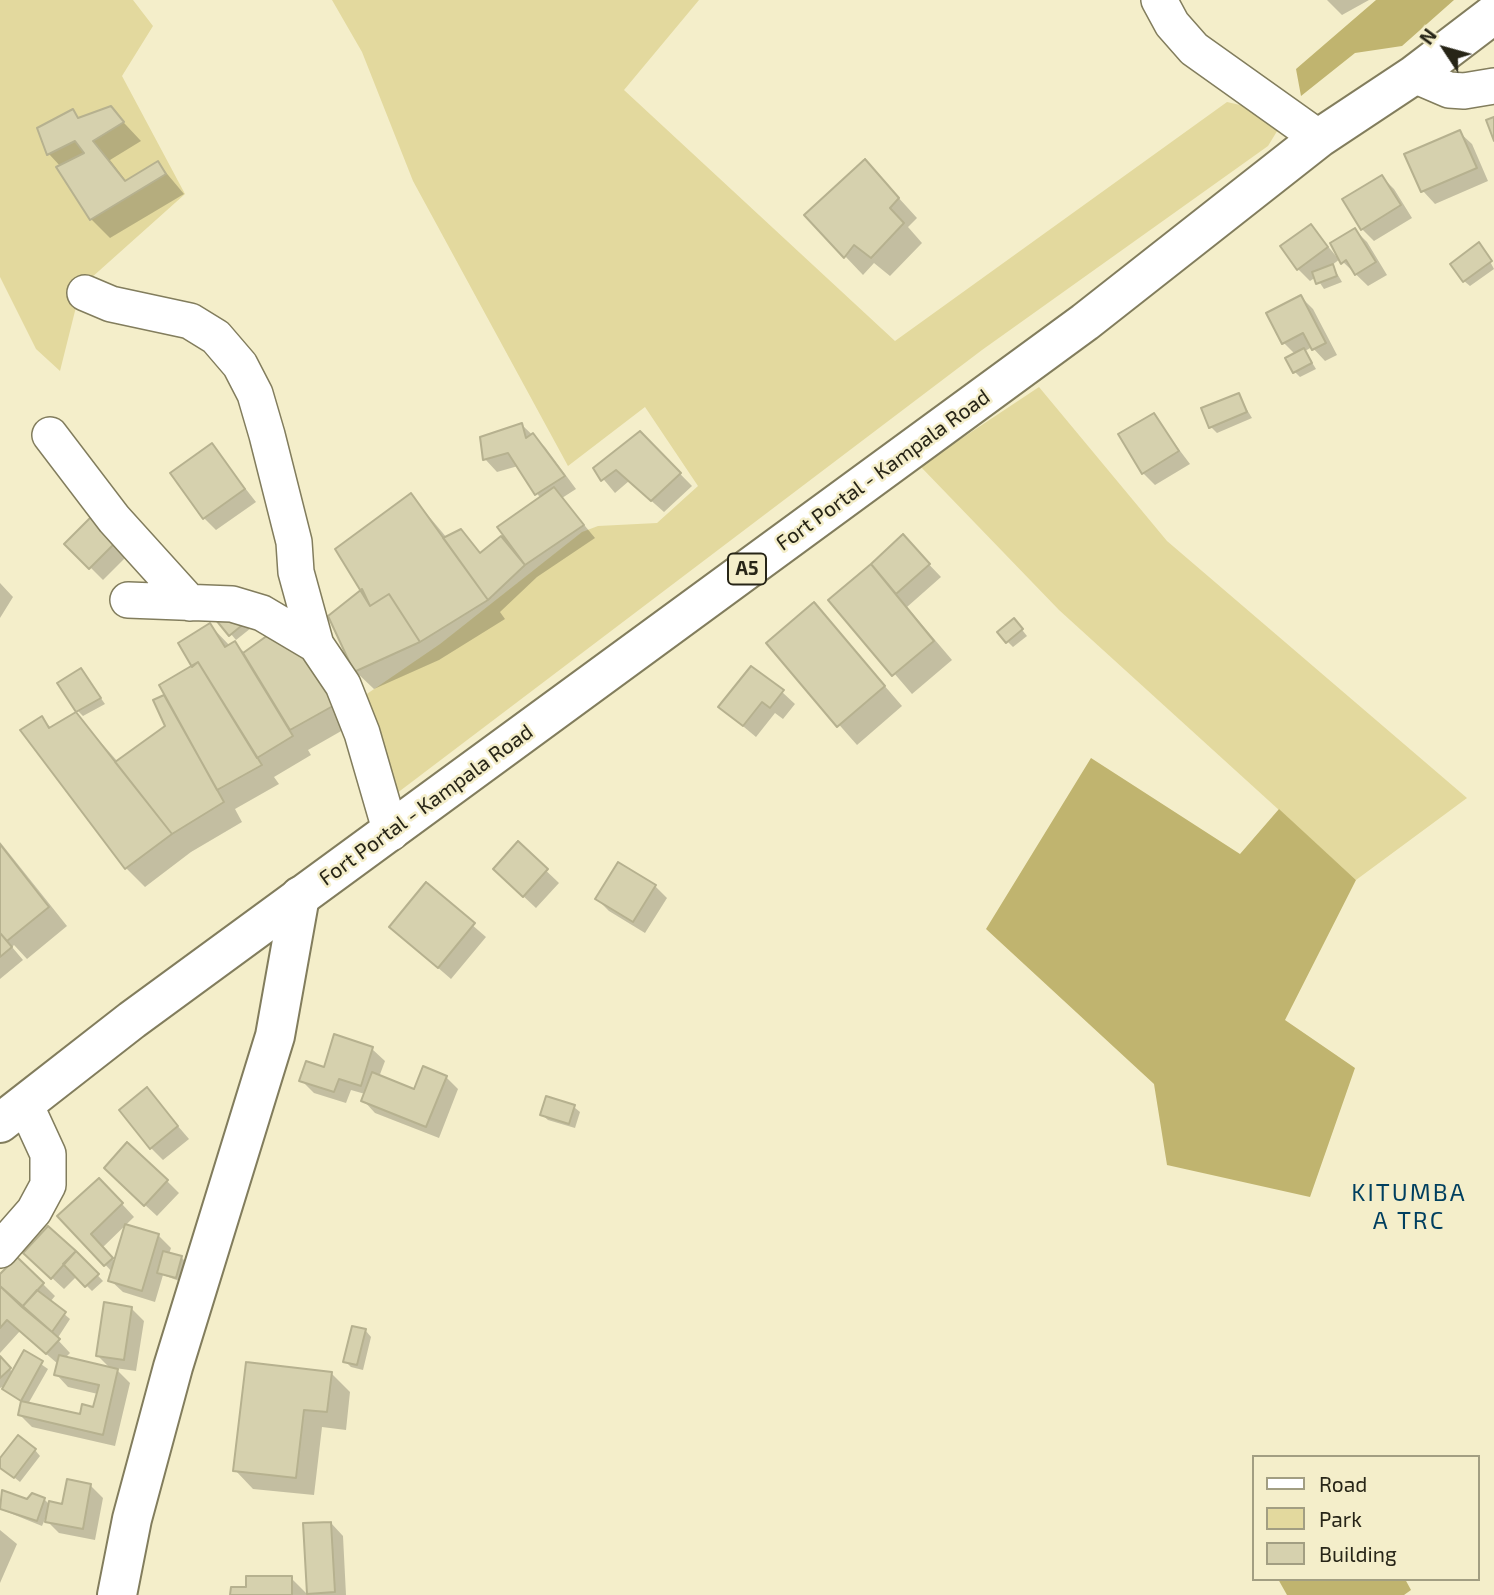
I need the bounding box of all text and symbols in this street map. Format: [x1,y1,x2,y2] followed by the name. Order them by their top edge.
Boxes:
[1410,14,1480,84] north arrow
[1414,24,1441,49] text: N
[771,384,995,556] street label: Fort Portal - Kampala Road
[728,554,766,584] road number: A5
[314,719,538,891] street label: Fort Portal - Kampala Road
[1352,1179,1466,1235] district label: KITUMBA A TRC
[1252,1455,1480,1581] legend
[1319,1471,1367,1496] text: Road
[1319,1506,1362,1531] text: Park
[1319,1541,1397,1566] text: Building

